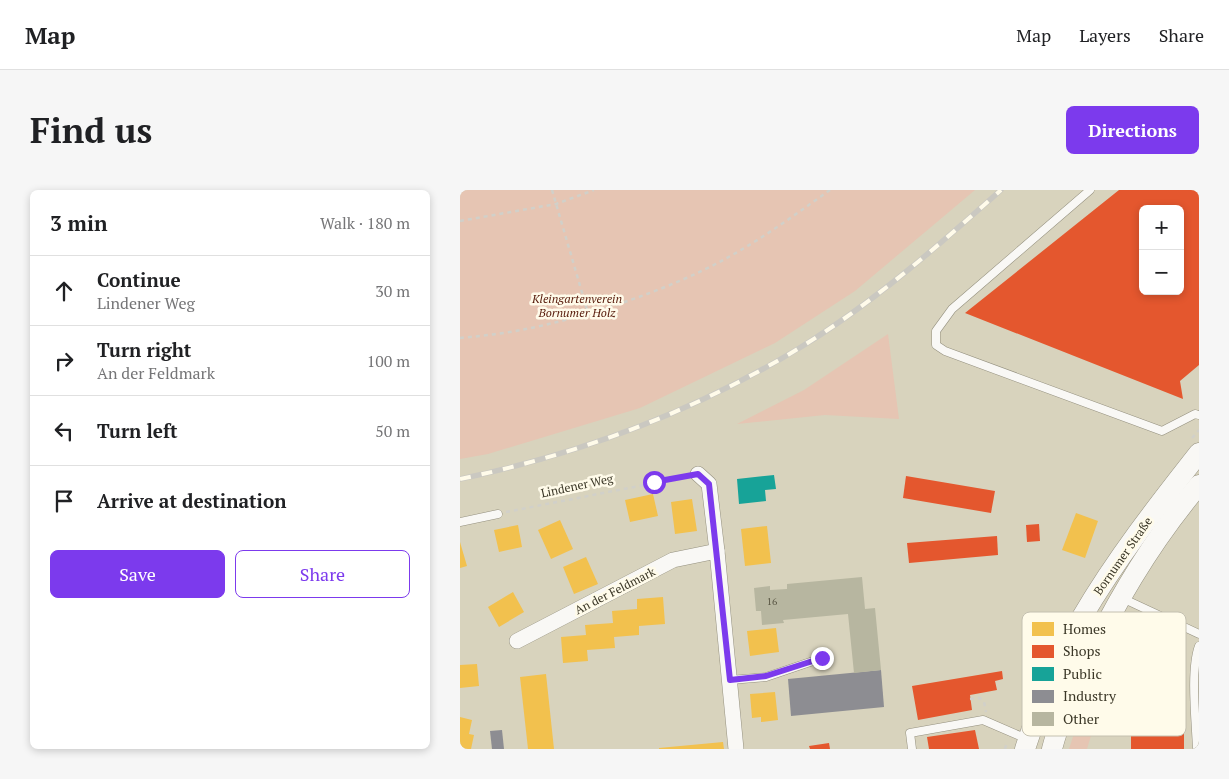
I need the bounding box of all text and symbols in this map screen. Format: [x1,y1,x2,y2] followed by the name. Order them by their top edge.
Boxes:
[25,19,75,51] text: Map
[1016,23,1051,47] text: Map
[1079,23,1131,47] text: Layers
[1159,23,1204,47] text: Share
[1066,106,1199,154] button: Directions
[30,107,152,153] text: Find us
[1139,205,1184,295] map controls
[1139,205,1184,250] button: +
[50,209,107,237] text: 3 min
[320,212,410,234] text: Walk · 180 m
[1139,250,1184,295] button: −
[97,267,181,292] text: Continue
[50,277,78,305] icon: ahead
[375,280,410,302] text: 30 m
[531,291,622,320] park label: Kleingartenverein Bornumer Holz
[97,292,195,314] text: Lindener Weg
[97,337,191,362] text: Turn right
[50,347,78,375] icon: right
[367,350,410,372] text: 100 m
[97,362,215,384] text: An der Feldmark
[50,417,78,445] icon: left
[97,418,178,443] text: Turn left
[375,420,410,442] text: 50 m
[539,470,615,500] street label: Lindener Weg
[643,471,666,494] route start
[50,487,78,515] icon: arrive
[97,488,286,513] text: Arrive at destination
[1090,514,1155,598] street label: Bornumer Straße
[50,550,225,598] button: Save
[235,550,410,598] button: Share
[572,563,658,617] street label: An der Feldmark
[767,595,778,608] house number: 16
[1022,612,1186,736] legend
[1063,619,1106,638] text: Homes
[1063,641,1100,660] text: Shops
[811,647,834,670] route end
[1063,664,1102,683] text: Public
[1063,686,1117,705] text: Industry
[1063,709,1100,728] text: Other

